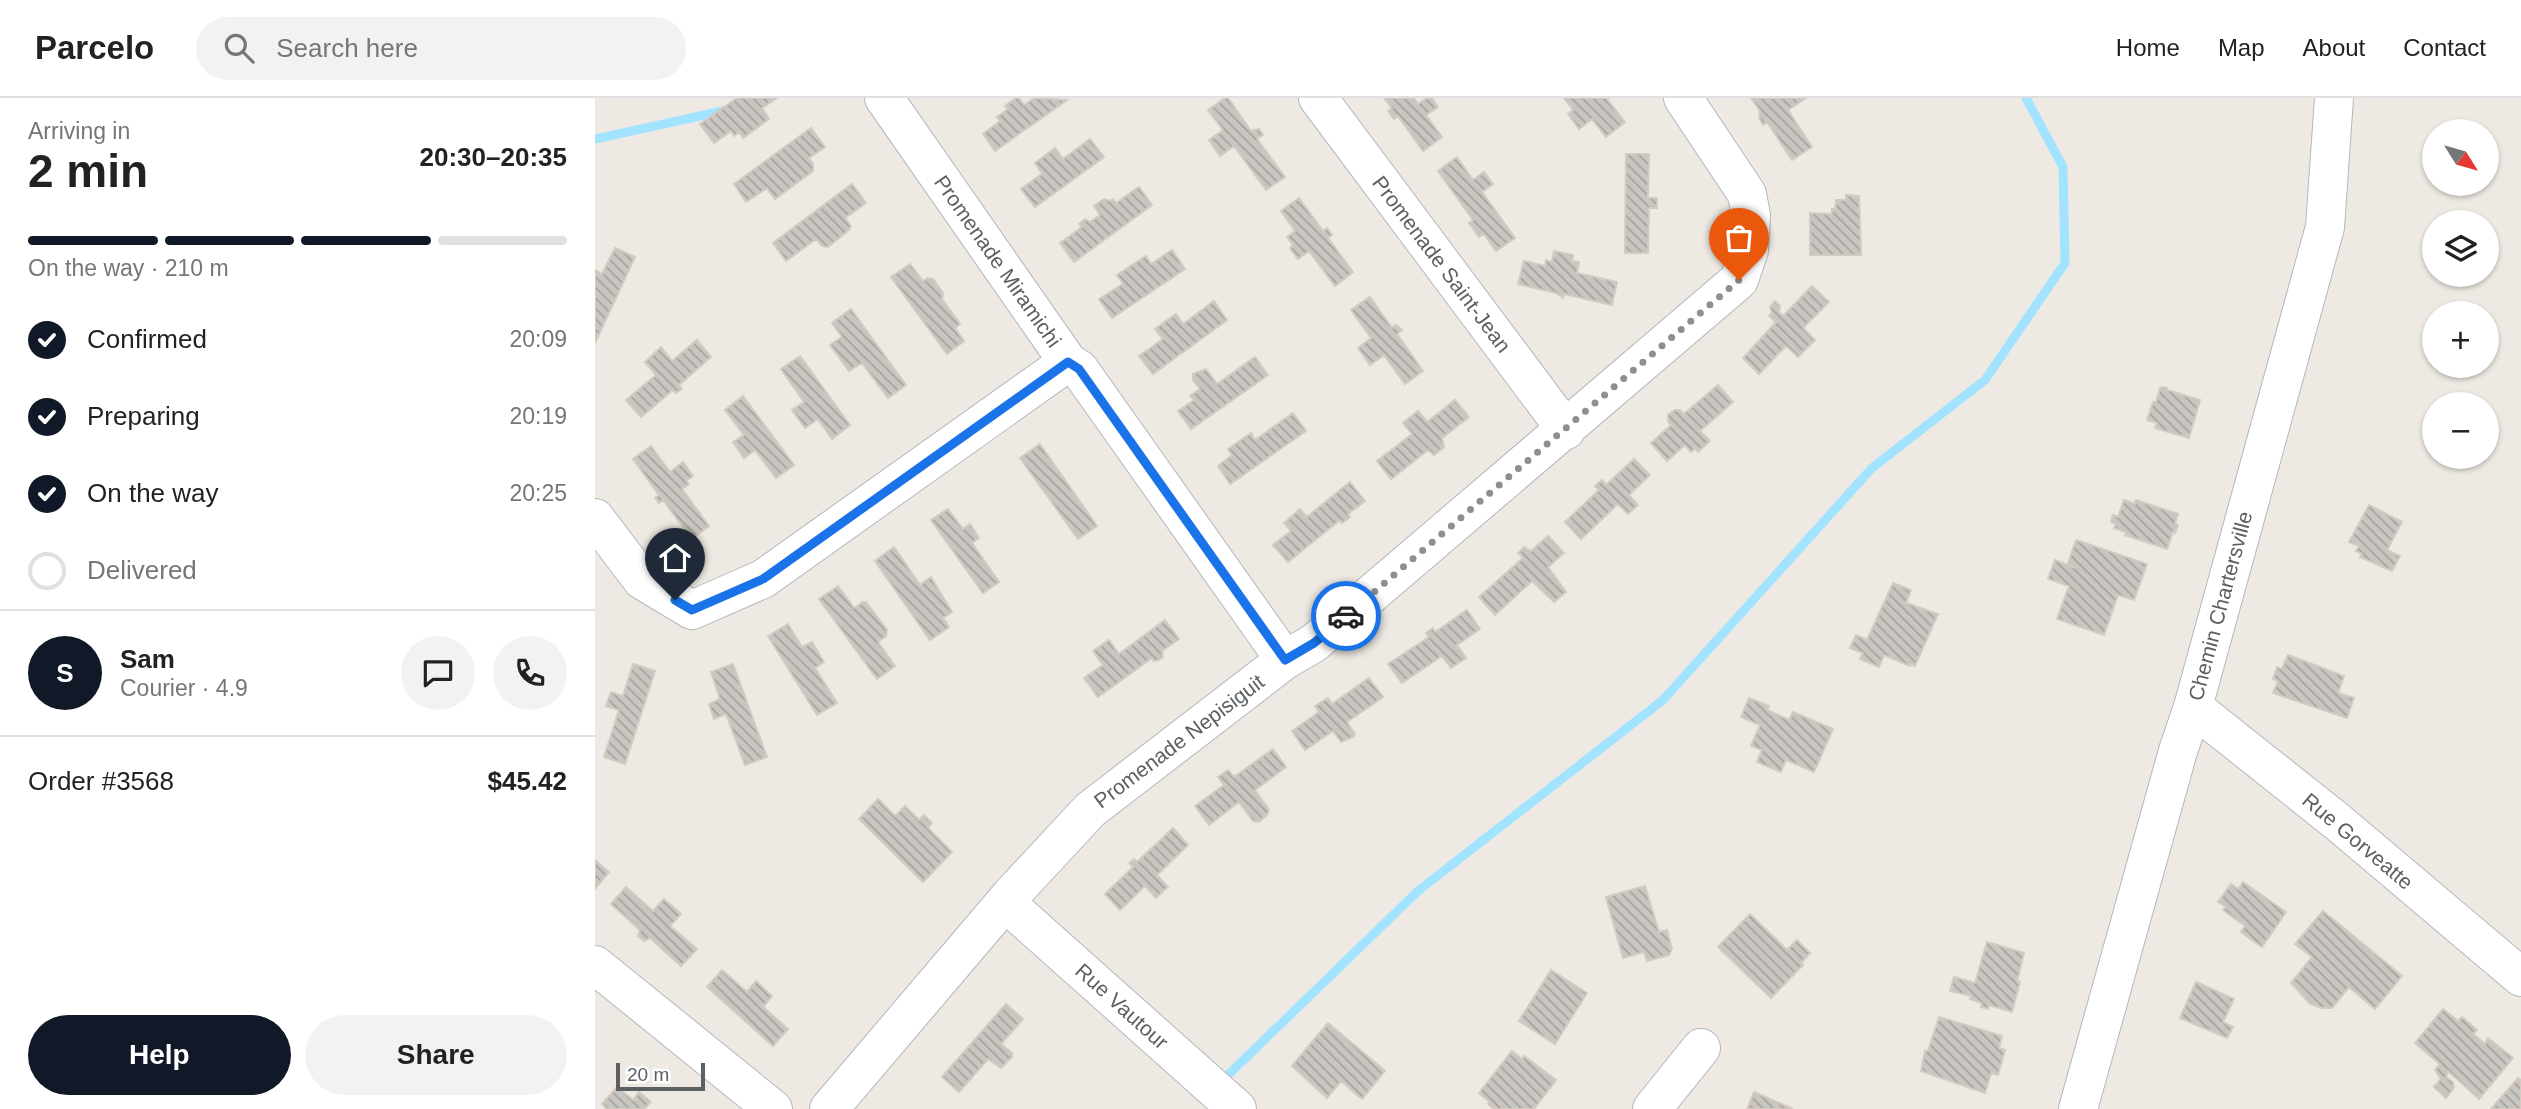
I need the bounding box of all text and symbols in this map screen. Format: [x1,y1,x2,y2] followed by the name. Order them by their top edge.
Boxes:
[196,17,686,80] search box
[35,29,154,66] text: Parcelo
[220,29,258,67] icon: search
[276,33,418,63] text: Search here
[2116,34,2180,61] text: Home
[2218,34,2265,61] text: Map
[2303,34,2365,61] text: About
[2403,34,2486,61] text: Contact
[28,118,130,144] text: Arriving in
[2422,119,2499,196] north arrow
[2422,119,2499,469] map controls
[420,142,567,172] text: 20:30–20:35
[28,145,148,197] text: 2 min
[930,171,1066,351] street label: Promenade Miramichi
[1368,171,1516,357] street label: Promenade Saint-Jean
[1709,208,1769,280] pin
[2422,210,2499,287] button: layers
[1720,219,1758,257] icon: bag
[28,255,229,281] text: On the way · 210 m
[2422,301,2499,378] button: +
[28,321,66,359] icon: check
[87,324,207,354] text: Confirmed
[509,326,567,352] text: 20:09
[2422,392,2499,469] button: −
[28,398,66,436] icon: check
[87,401,200,431] text: Preparing
[509,403,567,429] text: 20:19
[28,475,66,513] icon: check
[87,478,219,508] text: On the way
[509,480,567,506] text: 20:25
[2184,509,2256,703] street label: Chemin Chartersville
[645,528,705,600] pin
[656,539,694,577] icon: home
[87,555,197,585] text: Delivered
[1311,581,1381,651] courier
[1327,597,1365,635] icon: car
[401,636,475,710] button: chat
[493,636,567,710] button: phone
[120,644,175,674] text: Sam
[56,658,74,688] text: S
[1090,670,1269,812] street label: Promenade Nepisiguit
[120,675,248,701] text: Courier · 4.9
[28,766,174,796] text: Order #3568
[487,766,567,796] text: $45.42
[2298,788,2418,894] street label: Rue Gorveatte
[1071,959,1173,1053] street label: Rue Vautour
[28,1015,291,1095] button: Help
[305,1015,567,1095] button: Share
[616,1060,705,1092] scale bar
[627,1064,669,1085] text: 20 m

